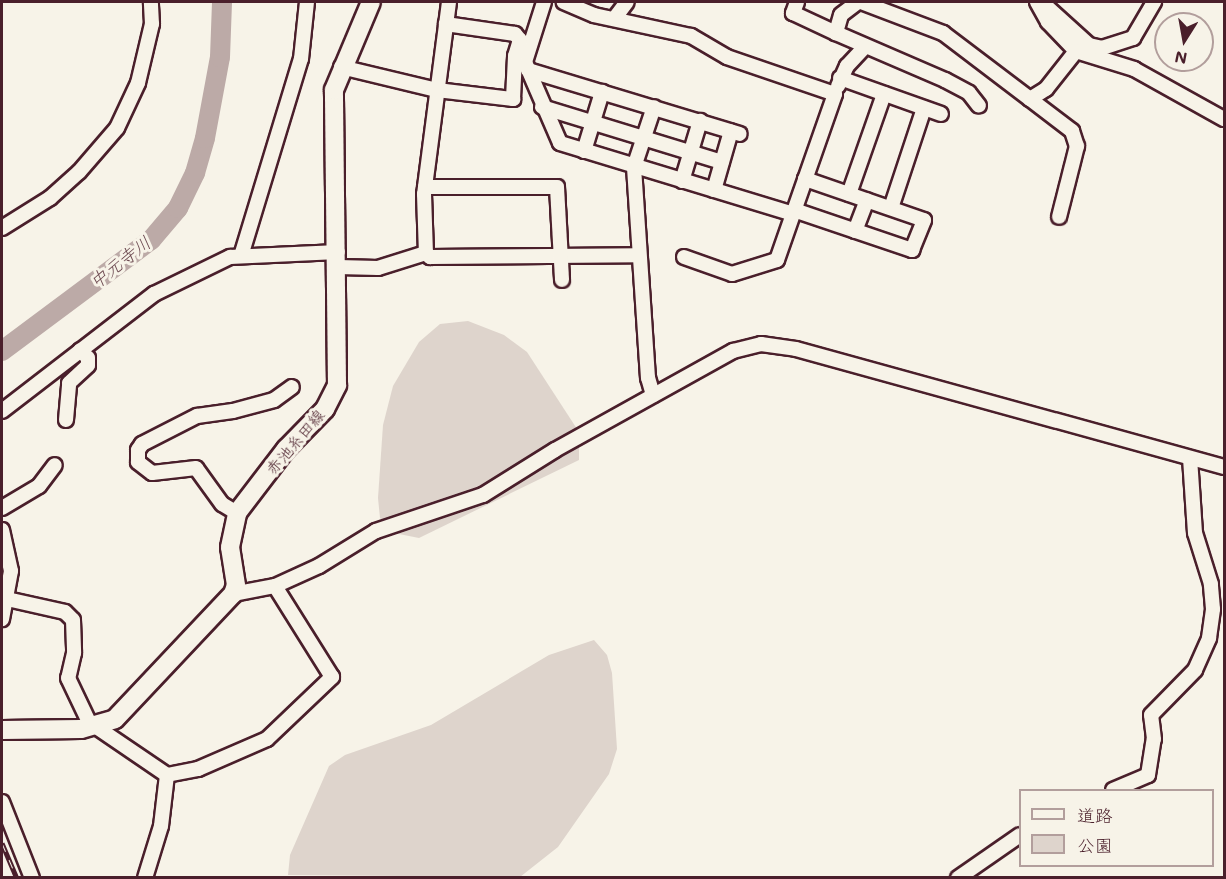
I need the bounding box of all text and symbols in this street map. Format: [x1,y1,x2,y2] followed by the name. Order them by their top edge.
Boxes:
[1154,12,1214,72] north arrow
[1173,47,1189,70] text: N
[85,231,155,293] water label: 中元寺川
[262,406,328,478] street label: 赤池糸田線
[1019,789,1214,867] legend
[1077,803,1113,827] text: 道路
[1077,833,1113,857] text: 公園

